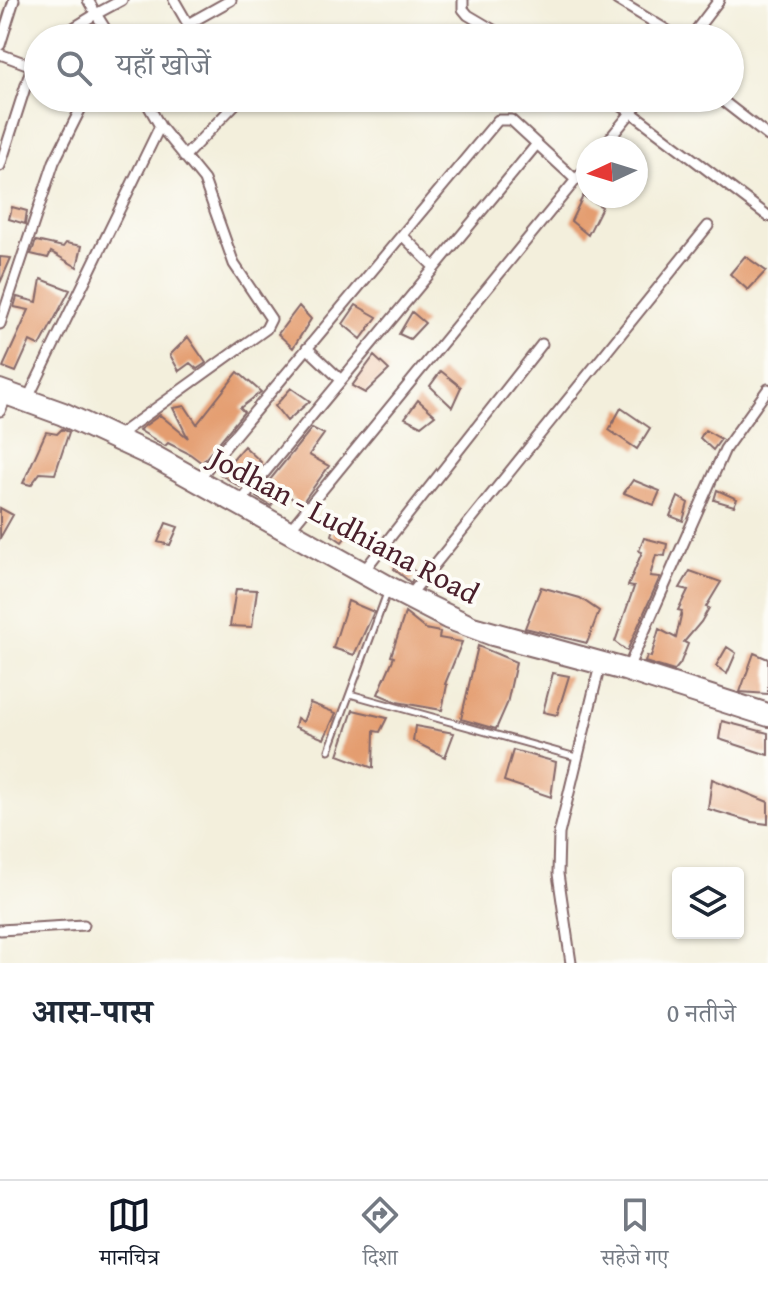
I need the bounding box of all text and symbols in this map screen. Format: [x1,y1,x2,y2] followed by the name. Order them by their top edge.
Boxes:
[24,24,744,112] search box
[116,42,210,86] text: यहाँ खोजें
[52,46,96,90] icon: search
[576,136,648,208] north arrow
[199,434,487,615] street label: Jodhan - Ludhiana Road
[672,867,744,939] map controls
[672,867,744,939] button: layers
[32,986,152,1035] text: आस-पास
[667,993,736,1032] text: 0 नतीजे
[99,1193,159,1279] tab: मानचित्र
[358,1193,402,1279] tab: दिशा
[601,1193,669,1279] tab: सहेजे गए

